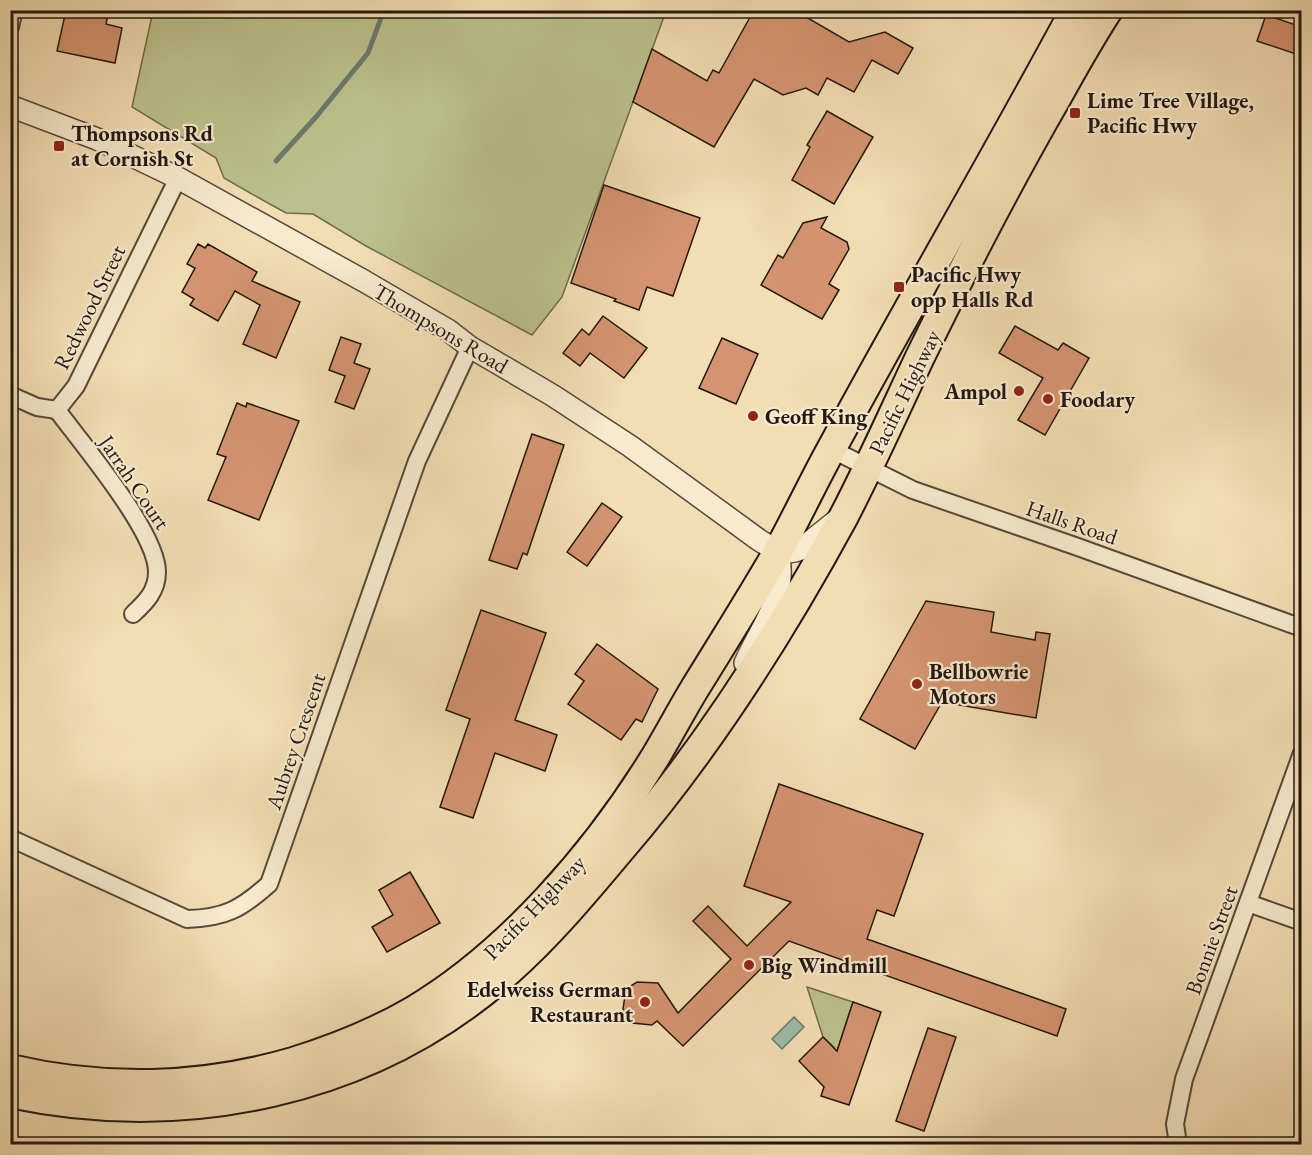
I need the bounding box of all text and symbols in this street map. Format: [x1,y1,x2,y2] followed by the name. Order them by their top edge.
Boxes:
[1087,86,1254,140] place label: Lime Tree Village, Pacific Hwy
[1068,106,1082,120] marker: Lime Tree Village, Pacific Hwy
[71,119,213,173] place label: Thompsons Rd at Cornish St
[52,139,66,153] marker: Thompsons Rd at Cornish St
[47,240,132,374] street label: Redwood Street
[911,260,1033,314] place label: Pacific Hwy opp Halls Rd
[368,277,514,381] street label: Thompsons Road
[892,280,906,294] marker: Pacific Hwy opp Halls Rd
[862,325,947,459] street label: Pacific Highway
[943,377,1007,406] place label: Ampol
[1012,384,1026,398] marker: Ampol
[1060,385,1135,414] place label: Foodary
[1041,392,1055,406] marker: Foodary
[765,402,869,431] place label: Geoff King
[746,409,760,423] marker: Geoff King
[91,428,177,535] street label: Jarrah Court
[1022,493,1122,552] street label: Halls Road
[929,657,1028,711] place label: Bellbowrie Motors
[258,669,332,814] street label: Aubrey Crescent
[910,677,924,691] marker: Bellbowrie Motors
[477,848,592,966] street label: Pacific Highway
[1178,882,1245,999] street label: Bonnie Street
[761,951,887,980] place label: Big Windmill
[742,958,756,972] marker: Big Windmill
[467,975,634,1029] place label: Edelweiss German Restaurant
[638,995,652,1009] marker: Edelweiss German Restaurant

